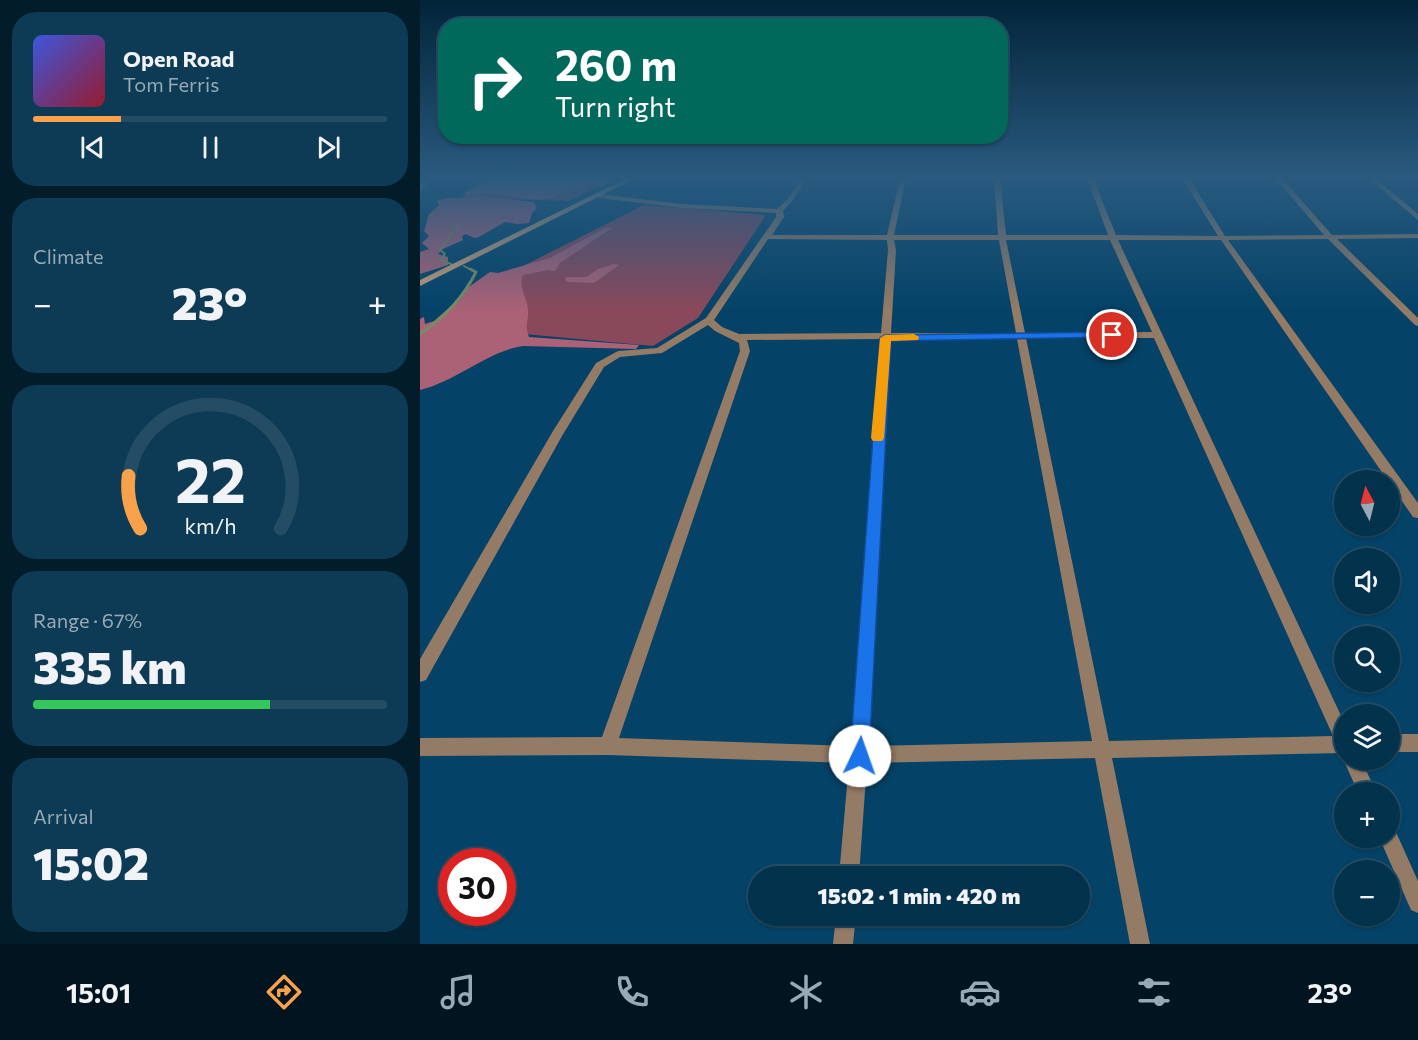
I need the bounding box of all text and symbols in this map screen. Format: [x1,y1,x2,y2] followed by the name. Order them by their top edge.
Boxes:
[555,38,677,90] text: 260 m
[456,42,534,120] icon: right
[123,45,234,72] text: Open Road
[123,72,219,96] text: Tom Ferris
[555,90,675,123] text: Turn right
[76,131,109,164] icon: previous
[194,131,227,164] icon: pause
[312,131,345,164] icon: next
[33,244,103,268] text: Climate
[172,274,248,329] text: 23°
[33,282,52,323] text: −
[368,282,387,323] text: +
[1086,309,1137,360] pin
[1095,318,1128,351] icon: arrive
[174,440,246,516] text: 22
[1334,470,1400,536] north arrow
[1334,470,1400,926] map controls
[184,512,236,538] text: km/h
[1334,548,1400,614] button: sound
[33,608,142,632] text: Range · 67%
[1334,626,1400,692] button: search
[33,638,187,693] text: 335 km
[1334,704,1400,770] button: layers
[828,724,892,788] position arrow
[1334,782,1400,848] button: +
[33,804,94,828] text: Arrival
[33,834,149,889] text: 15:02
[438,848,516,926] speed limit sign: 30
[1334,860,1400,926] button: −
[818,882,1020,909] text: 15:02 · 1 min · 420 m
[263,971,305,1013] icon: directions
[437,971,479,1013] icon: music
[611,971,653,1013] icon: phone
[785,971,827,1013] icon: climate
[959,971,1001,1013] icon: car
[1133,971,1175,1013] icon: filters
[66,976,131,1009] text: 15:01
[1307,976,1352,1009] text: 23°

